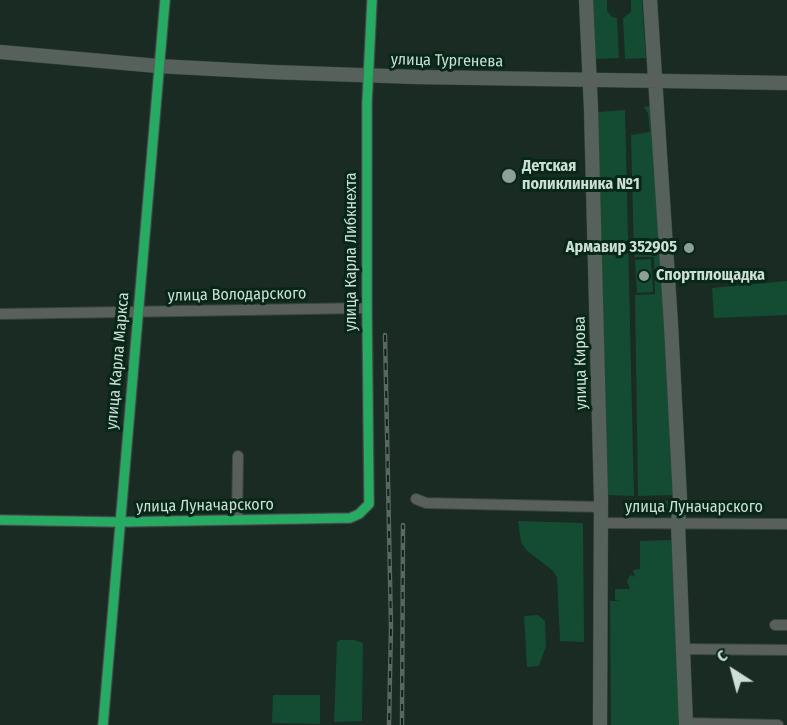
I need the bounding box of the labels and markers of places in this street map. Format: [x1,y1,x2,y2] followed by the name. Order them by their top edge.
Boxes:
[522,157,640,195] place label: Детская поликлиника №1
[500,167,518,185] marker: Детская поликлиника №1
[566,238,677,258] place label: Армавир 352905
[682,241,696,255] marker: Армавир 352905
[656,266,765,286] place label: Спортплощадка
[637,269,651,283] marker: Спортплощадка

